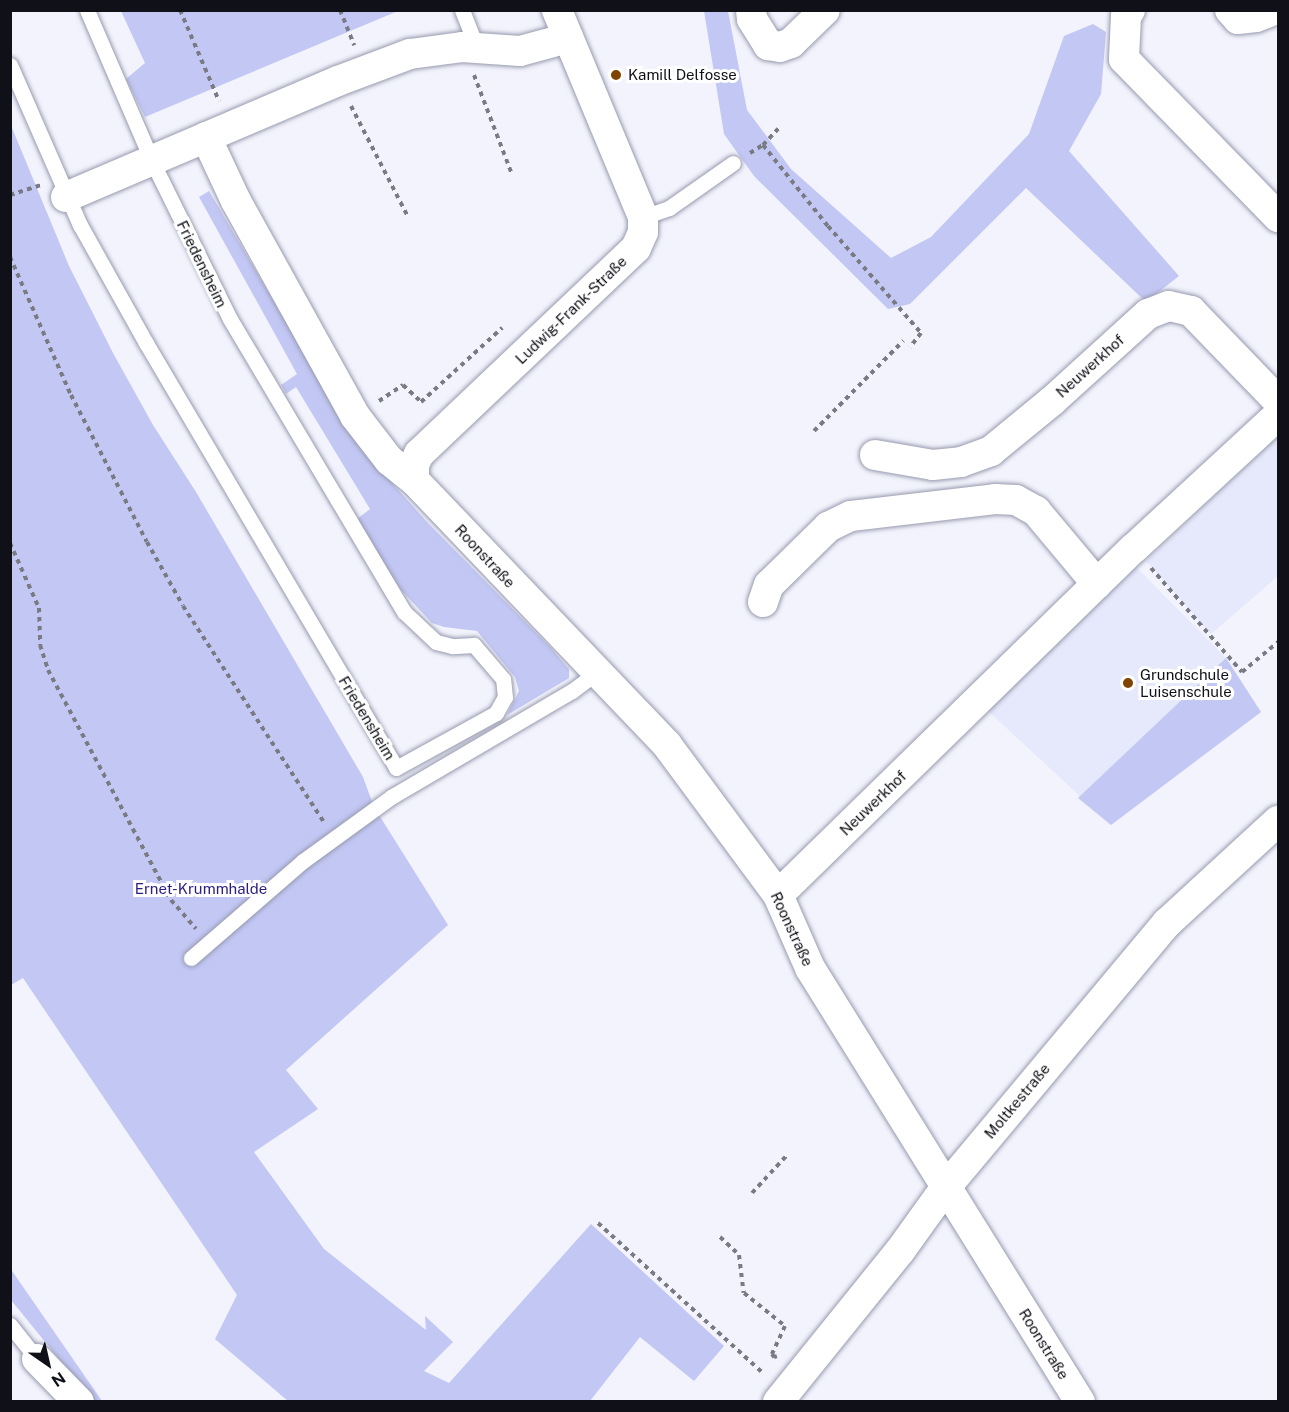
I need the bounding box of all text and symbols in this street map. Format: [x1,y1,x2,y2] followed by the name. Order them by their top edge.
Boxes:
[628,66,737,84] place label: Kamill Delfosse
[609,68,623,82] marker: Kamill Delfosse
[173,218,231,310] street label: Friedensheim
[512,252,630,368] street label: Ludwig-Frank-Straße
[1052,331,1128,401] street label: Neuwerkhof
[451,521,519,591] street label: Roonstraße
[1140,665,1232,700] place label: Grundschule Luisenschule
[335,673,399,763] street label: Friedensheim
[1121,676,1135,690] marker: Grundschule Luisenschule
[836,767,910,839] street label: Neuwerkhof
[135,880,267,898] park label: Ernet-Krummhalde
[767,889,817,969] street label: Roonstraße
[980,1060,1054,1142] street label: Moltkestraße
[1015,1305,1073,1383] street label: Roonstraße
[18,1334,78,1394] north arrow
[48,1368,69,1391] text: N

